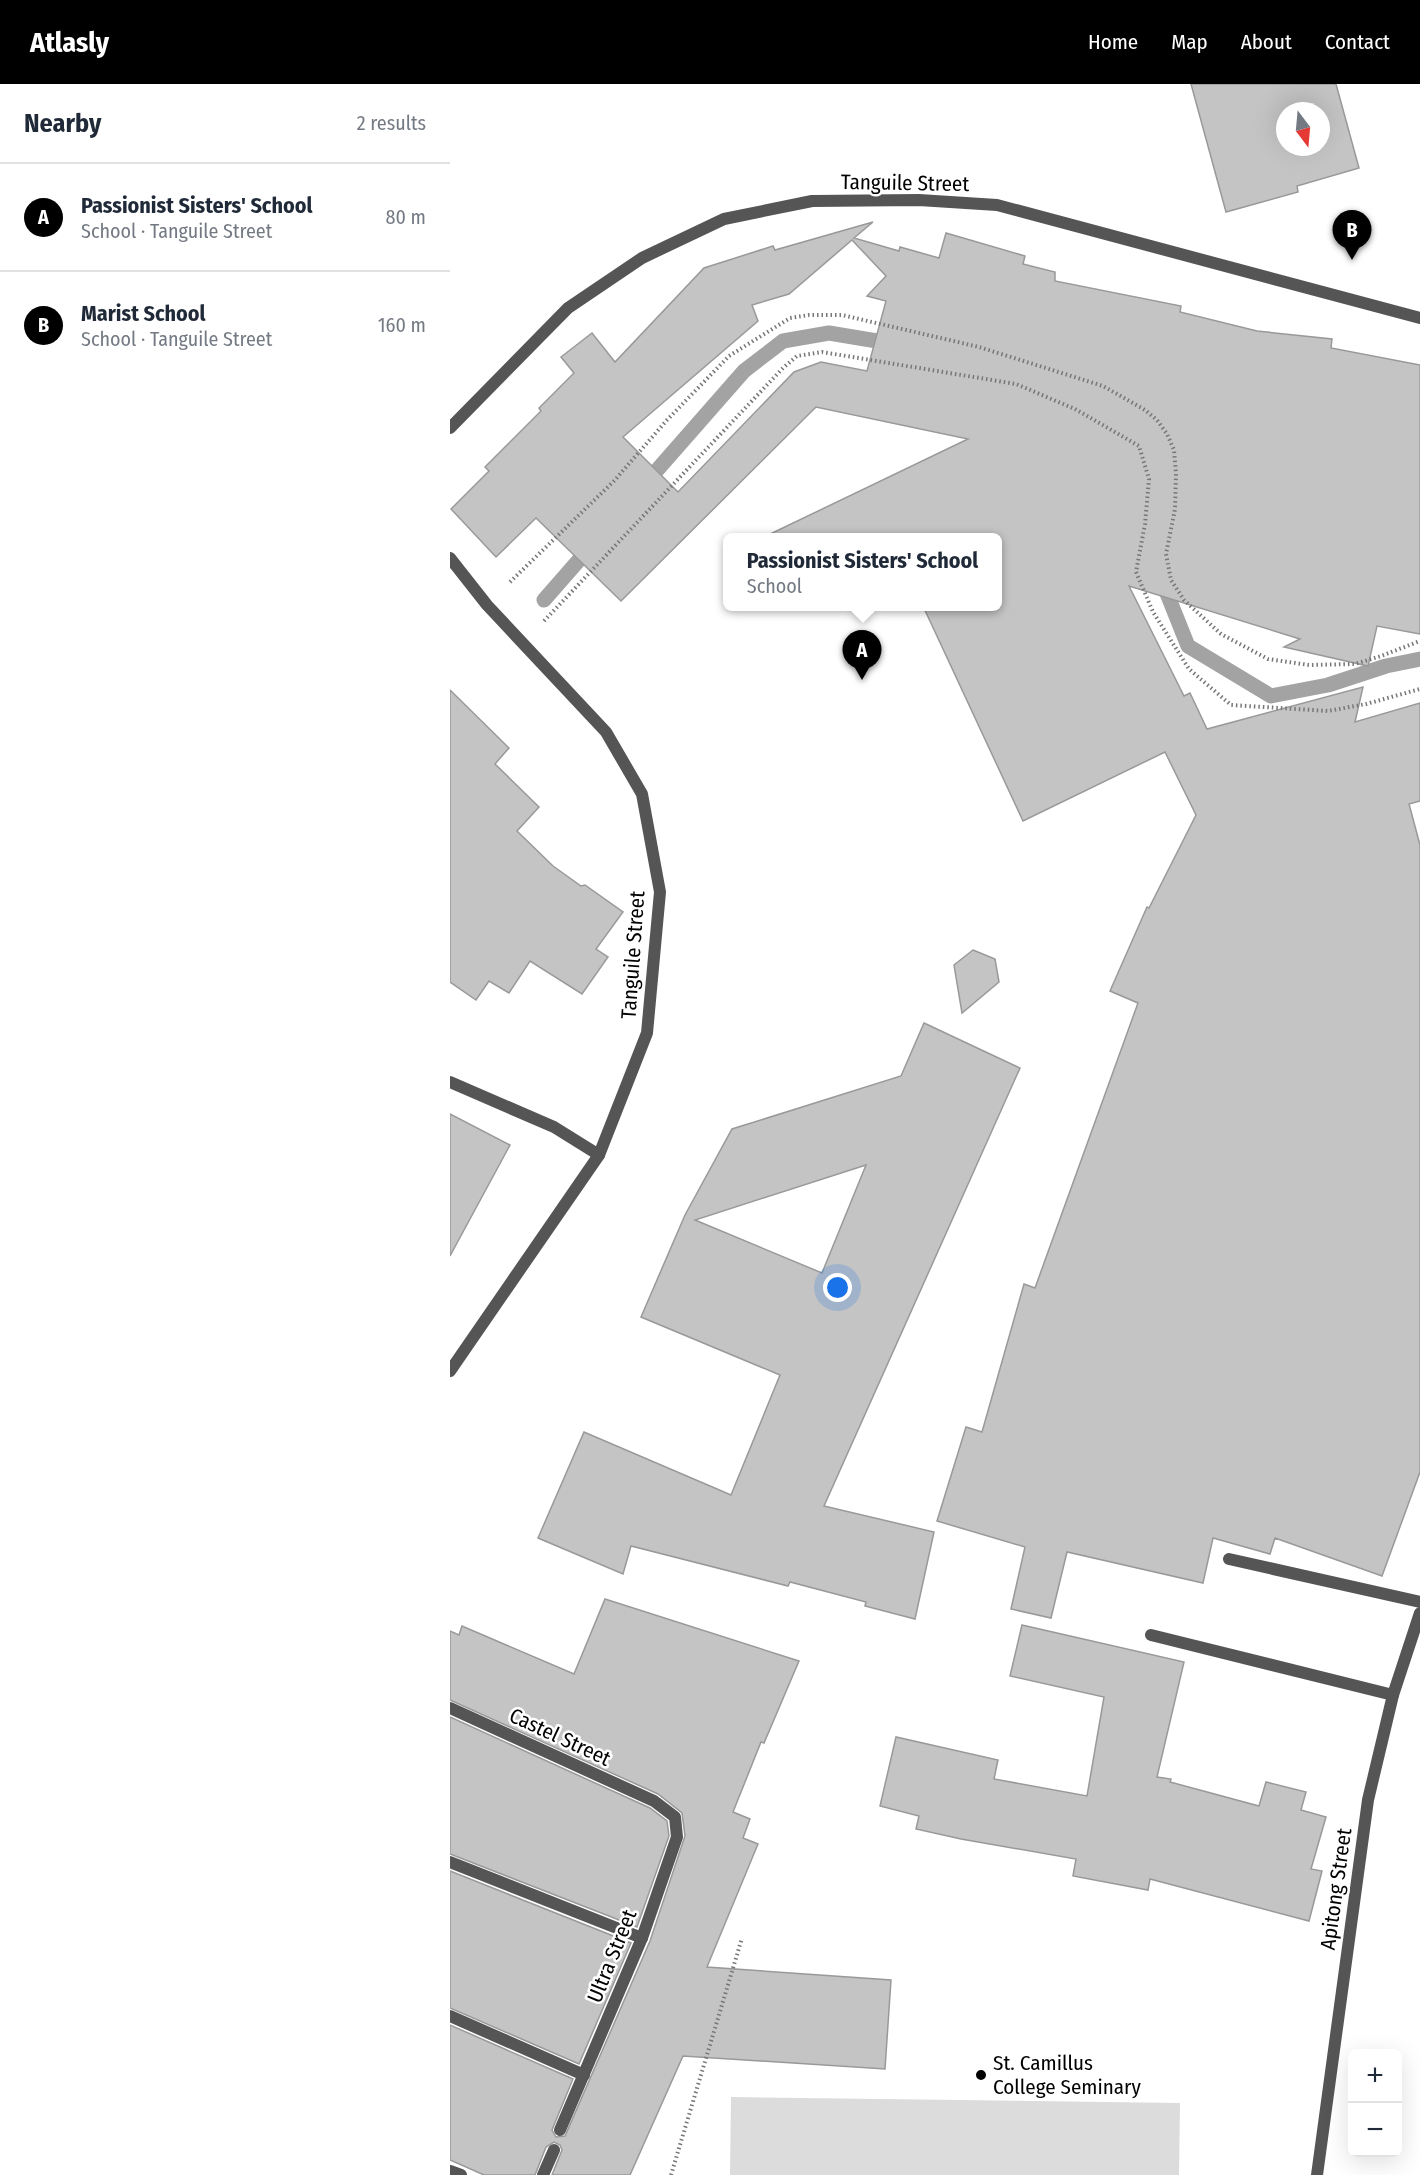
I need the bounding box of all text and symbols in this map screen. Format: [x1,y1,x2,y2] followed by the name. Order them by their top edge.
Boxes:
[30,26,109,59] text: Atlasly
[1088,29,1138,55] text: Home
[1171,29,1208,55] text: Map
[1241,29,1292,55] text: About
[1325,29,1390,55] text: Contact
[1276,102,1330,156] north arrow
[24,108,101,139] text: Nearby
[357,111,426,135] text: 2 results
[841,169,970,197] street label: Tanguile Street
[81,192,312,219] text: Passionist Sisters' School
[38,205,49,229] text: A
[386,205,426,229] text: 80 m
[1332,210,1372,260] pin: B
[81,219,272,243] text: School · Tanguile Street
[81,300,206,327] text: Marist School
[38,313,49,337] text: B
[378,313,426,337] text: 160 m
[81,327,272,351] text: School · Tanguile Street
[723,533,1002,611] popup
[747,547,978,574] text: Passionist Sisters' School
[747,574,802,598] text: School
[842,630,882,680] pin: A
[616,890,650,1020] street label: Tanguile Street
[823,1273,852,1302] your location
[505,1702,615,1772] street label: Castel Street
[1315,1826,1357,1952] street label: Apitong Street
[582,1905,643,2006] street label: Ultra Street
[1348,2049,1402,2157] map controls
[1348,2049,1402,2103] button: +
[993,2050,1141,2100] place label: St. Camillus College Seminary
[974,2068,988,2082] marker: St. Camillus College Seminary
[1348,2103,1402,2157] button: −

